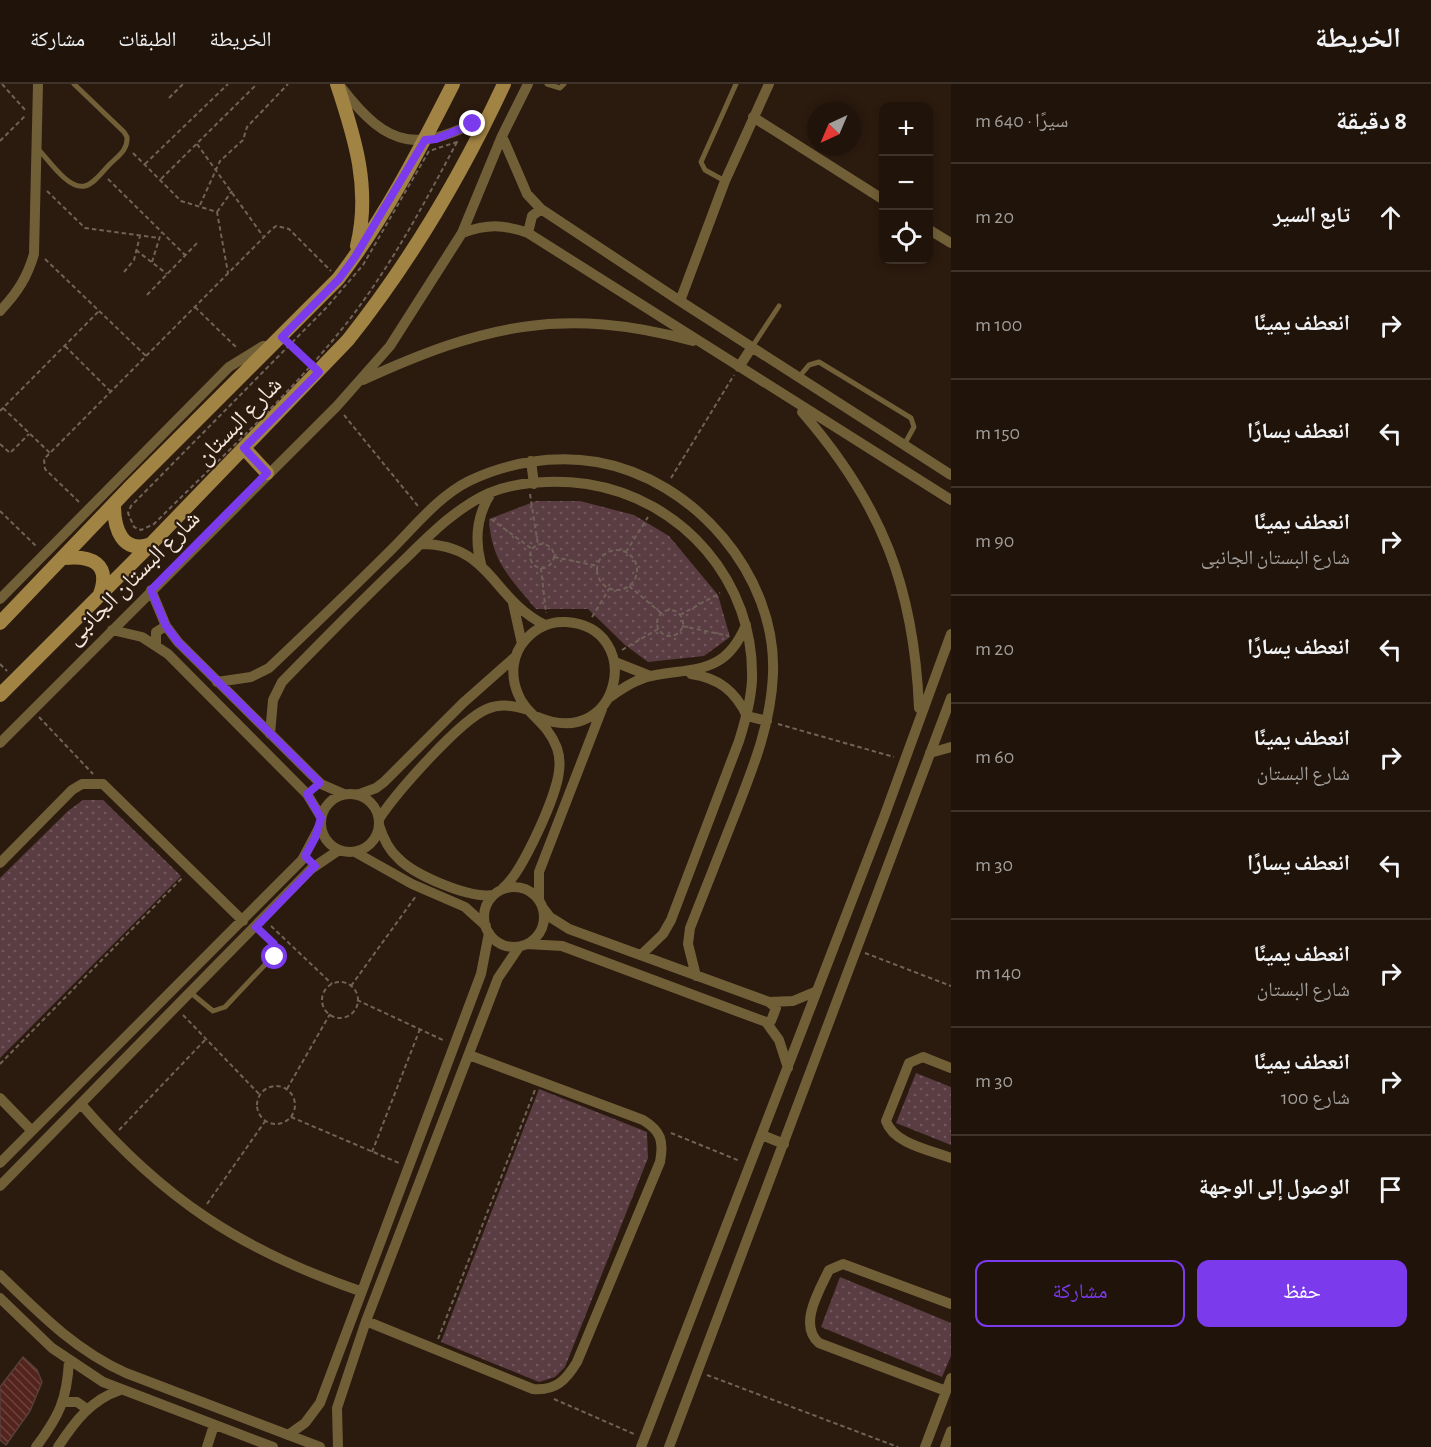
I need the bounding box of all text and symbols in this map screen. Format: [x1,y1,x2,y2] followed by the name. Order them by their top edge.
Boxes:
[1315,25,1401,53] text: الخريطة
[30,29,85,50] text: مشاركة
[118,29,177,50] text: الطبقات
[210,29,271,50] text: الخريطة
[807,102,861,156] north arrow
[879,102,933,264] map controls
[879,102,933,156] button: +
[1336,108,1407,134] text: 8 دقيقة
[459,110,485,136] route end
[975,111,1068,131] text: سيرًا · 640 m
[879,156,933,210] button: −
[1374,201,1407,234] icon: ahead
[1273,204,1350,226] text: تابع السير
[975,207,1014,227] text: 20 m
[879,210,933,264] button: locate
[1374,309,1407,342] icon: right
[1253,312,1350,334] text: انعطف يمينًا
[975,315,1022,335] text: 100 m
[191,372,288,471] street label: شارع البستان
[1374,417,1407,450] icon: left
[1247,420,1350,442] text: انعطف يسارًا
[975,423,1020,443] text: 150 m
[61,506,206,651] street label: شارع البستان الجانبى
[1253,511,1350,533] text: انعطف يمينًا
[1374,525,1407,558] icon: right
[975,531,1014,551] text: 90 m
[1201,548,1350,568] text: شارع البستان الجانبى
[1374,633,1407,666] icon: left
[1247,636,1350,658] text: انعطف يسارًا
[975,639,1014,659] text: 20 m
[1253,727,1350,749] text: انعطف يمينًا
[1374,741,1407,774] icon: right
[975,747,1014,767] text: 60 m
[1257,764,1350,784] text: شارع البستان
[1374,849,1407,882] icon: left
[1247,852,1350,874] text: انعطف يسارًا
[975,855,1013,875] text: 30 m
[261,943,287,969] route start
[1253,943,1350,965] text: انعطف يمينًا
[1374,957,1407,990] icon: right
[975,963,1021,983] text: 140 m
[1257,980,1350,1000] text: شارع البستان
[1253,1051,1350,1073] text: انعطف يمينًا
[1374,1065,1407,1098] icon: right
[975,1071,1013,1091] text: 30 m
[1281,1088,1350,1108] text: شارع 100
[1374,1173,1407,1206] icon: arrive
[1199,1176,1350,1198] text: الوصول إلى الوجهة
[975,1260,1185,1327] button: مشاركة
[1197,1260,1407,1327] button: حفظ

